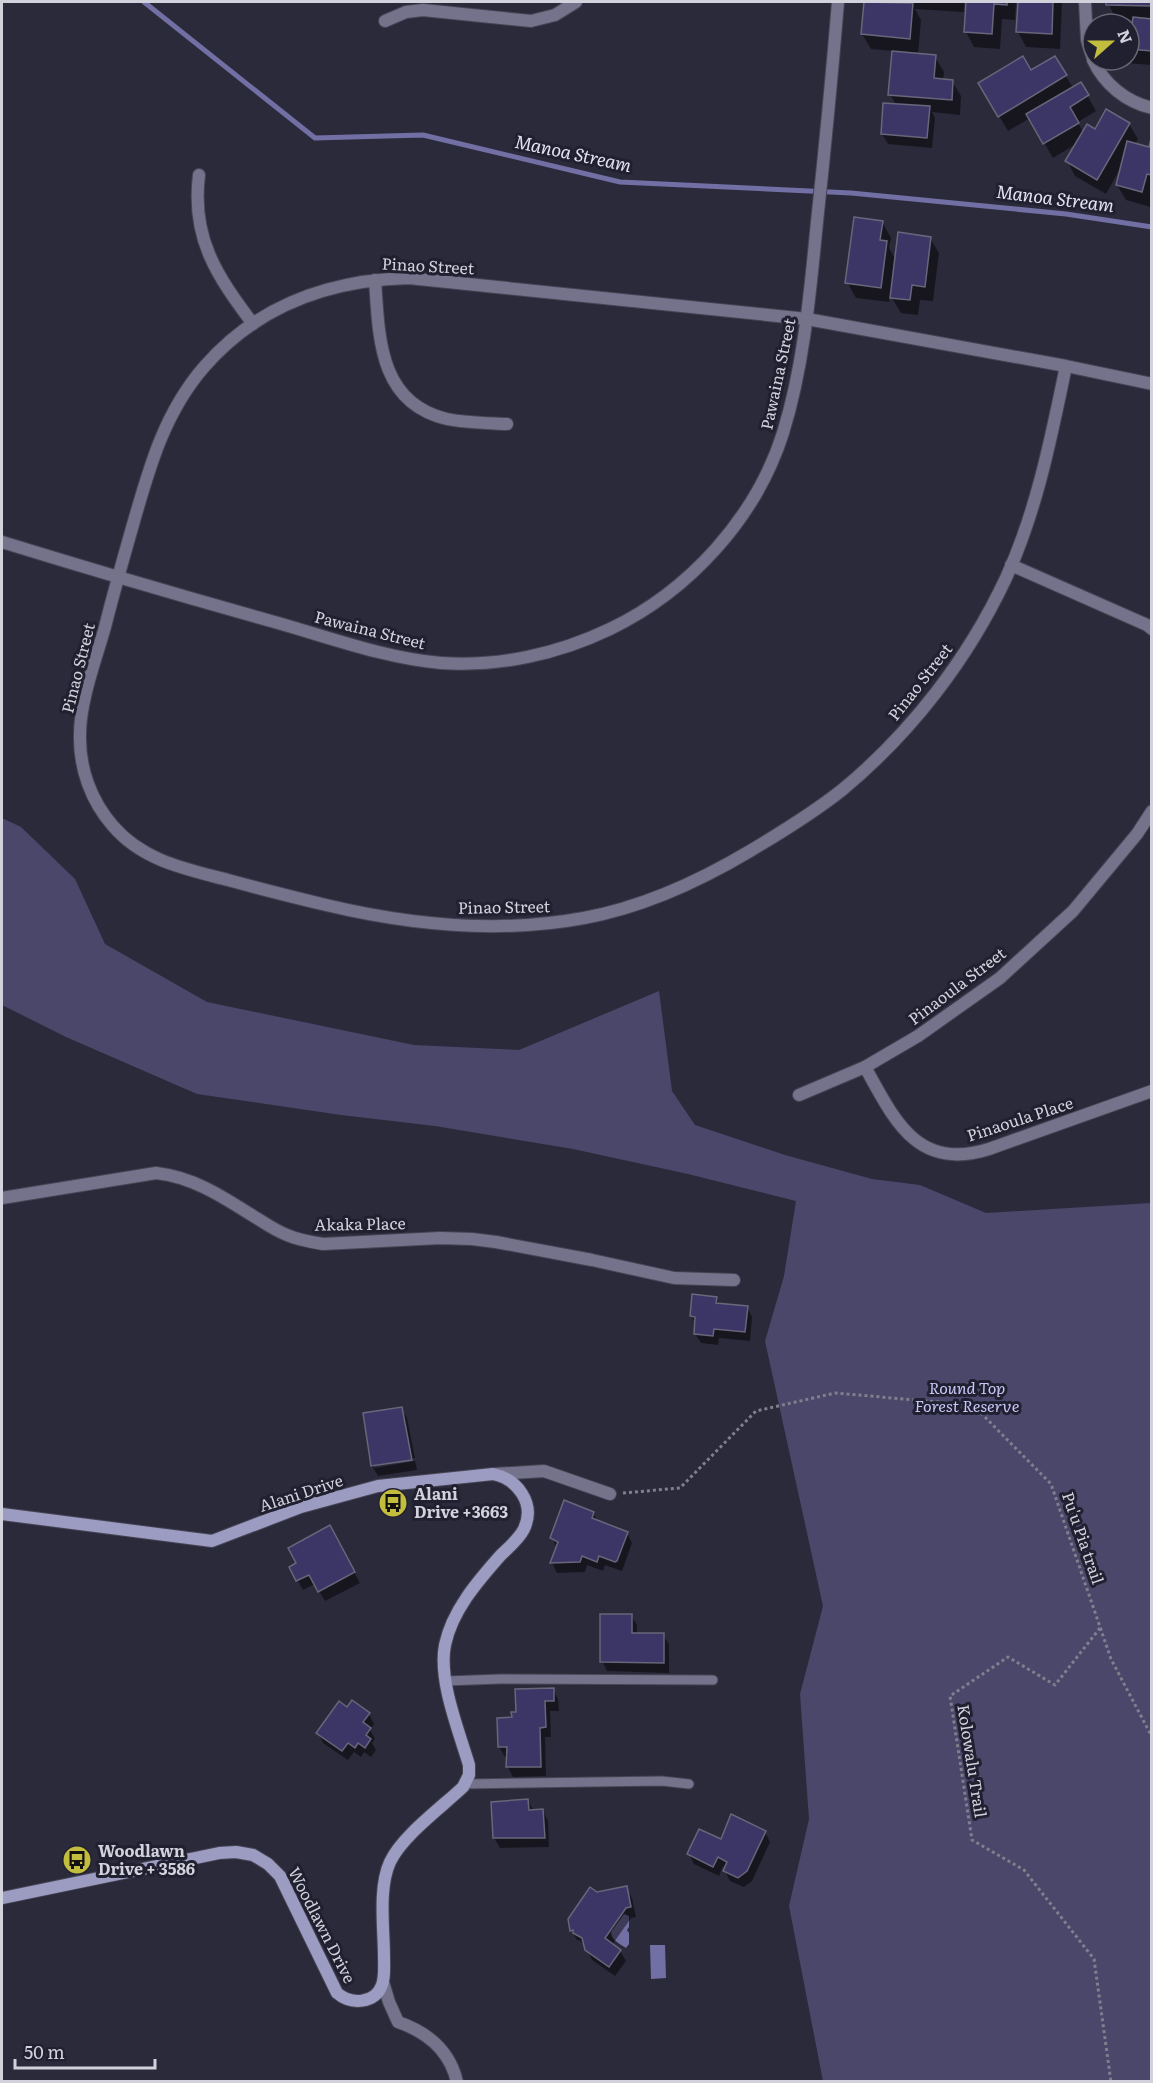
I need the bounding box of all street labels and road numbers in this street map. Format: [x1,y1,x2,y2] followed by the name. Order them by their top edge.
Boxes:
[381,251,475,279] street label: Pinao Street
[753,315,801,432] street label: Pawaina Street
[312,604,429,655] street label: Pawaina Street
[54,619,100,716] street label: Pinao Street
[881,637,957,725] street label: Pinao Street
[458,893,551,919] street label: Pinao Street
[903,940,1011,1030] street label: Pinaoula Street
[963,1090,1076,1147] street label: Pinaoula Place
[314,1210,406,1236] street label: Akaka Place
[256,1467,346,1517] street label: Alani Drive
[1057,1488,1111,1587] street label: Pu'u Pia trail
[952,1703,994,1819] street label: Kolowalu Trail
[283,1862,363,1987] street label: Woodlawn Drive

